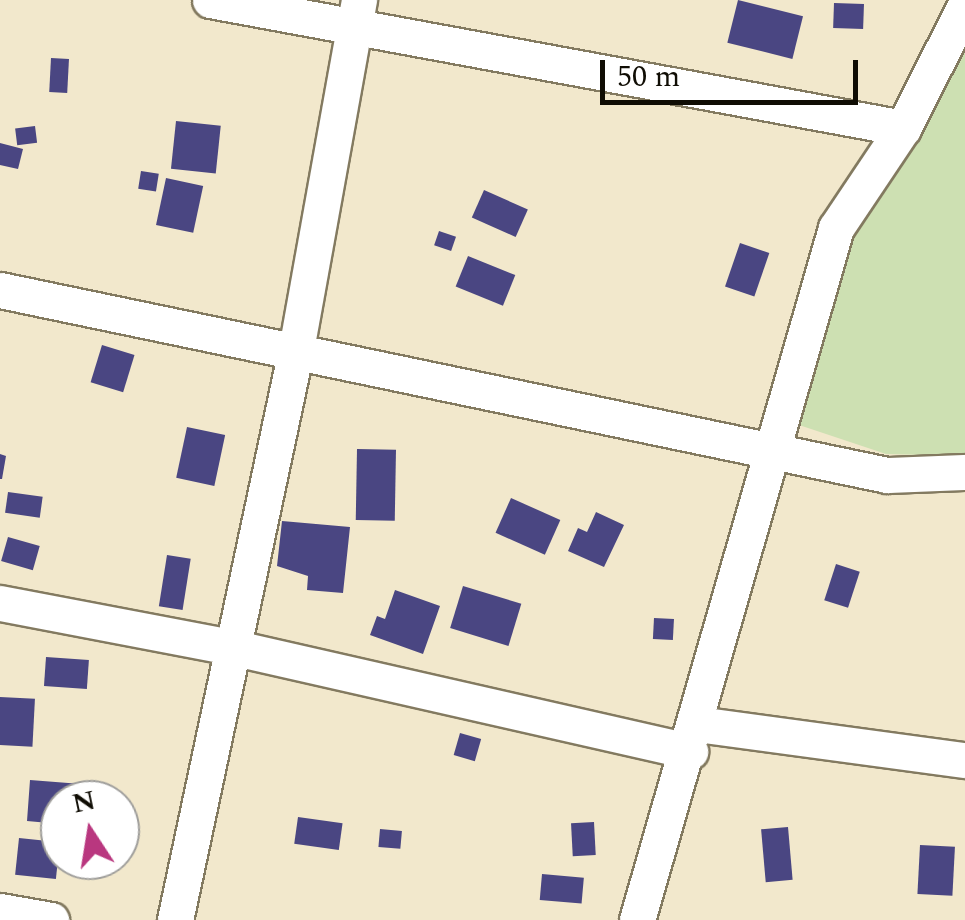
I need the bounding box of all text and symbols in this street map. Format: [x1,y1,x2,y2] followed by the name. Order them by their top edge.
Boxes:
[605,40,862,102] scale bar
[617,54,680,100] text: 50 m
[68,779,100,826] text: N
[40,780,140,880] north arrow

